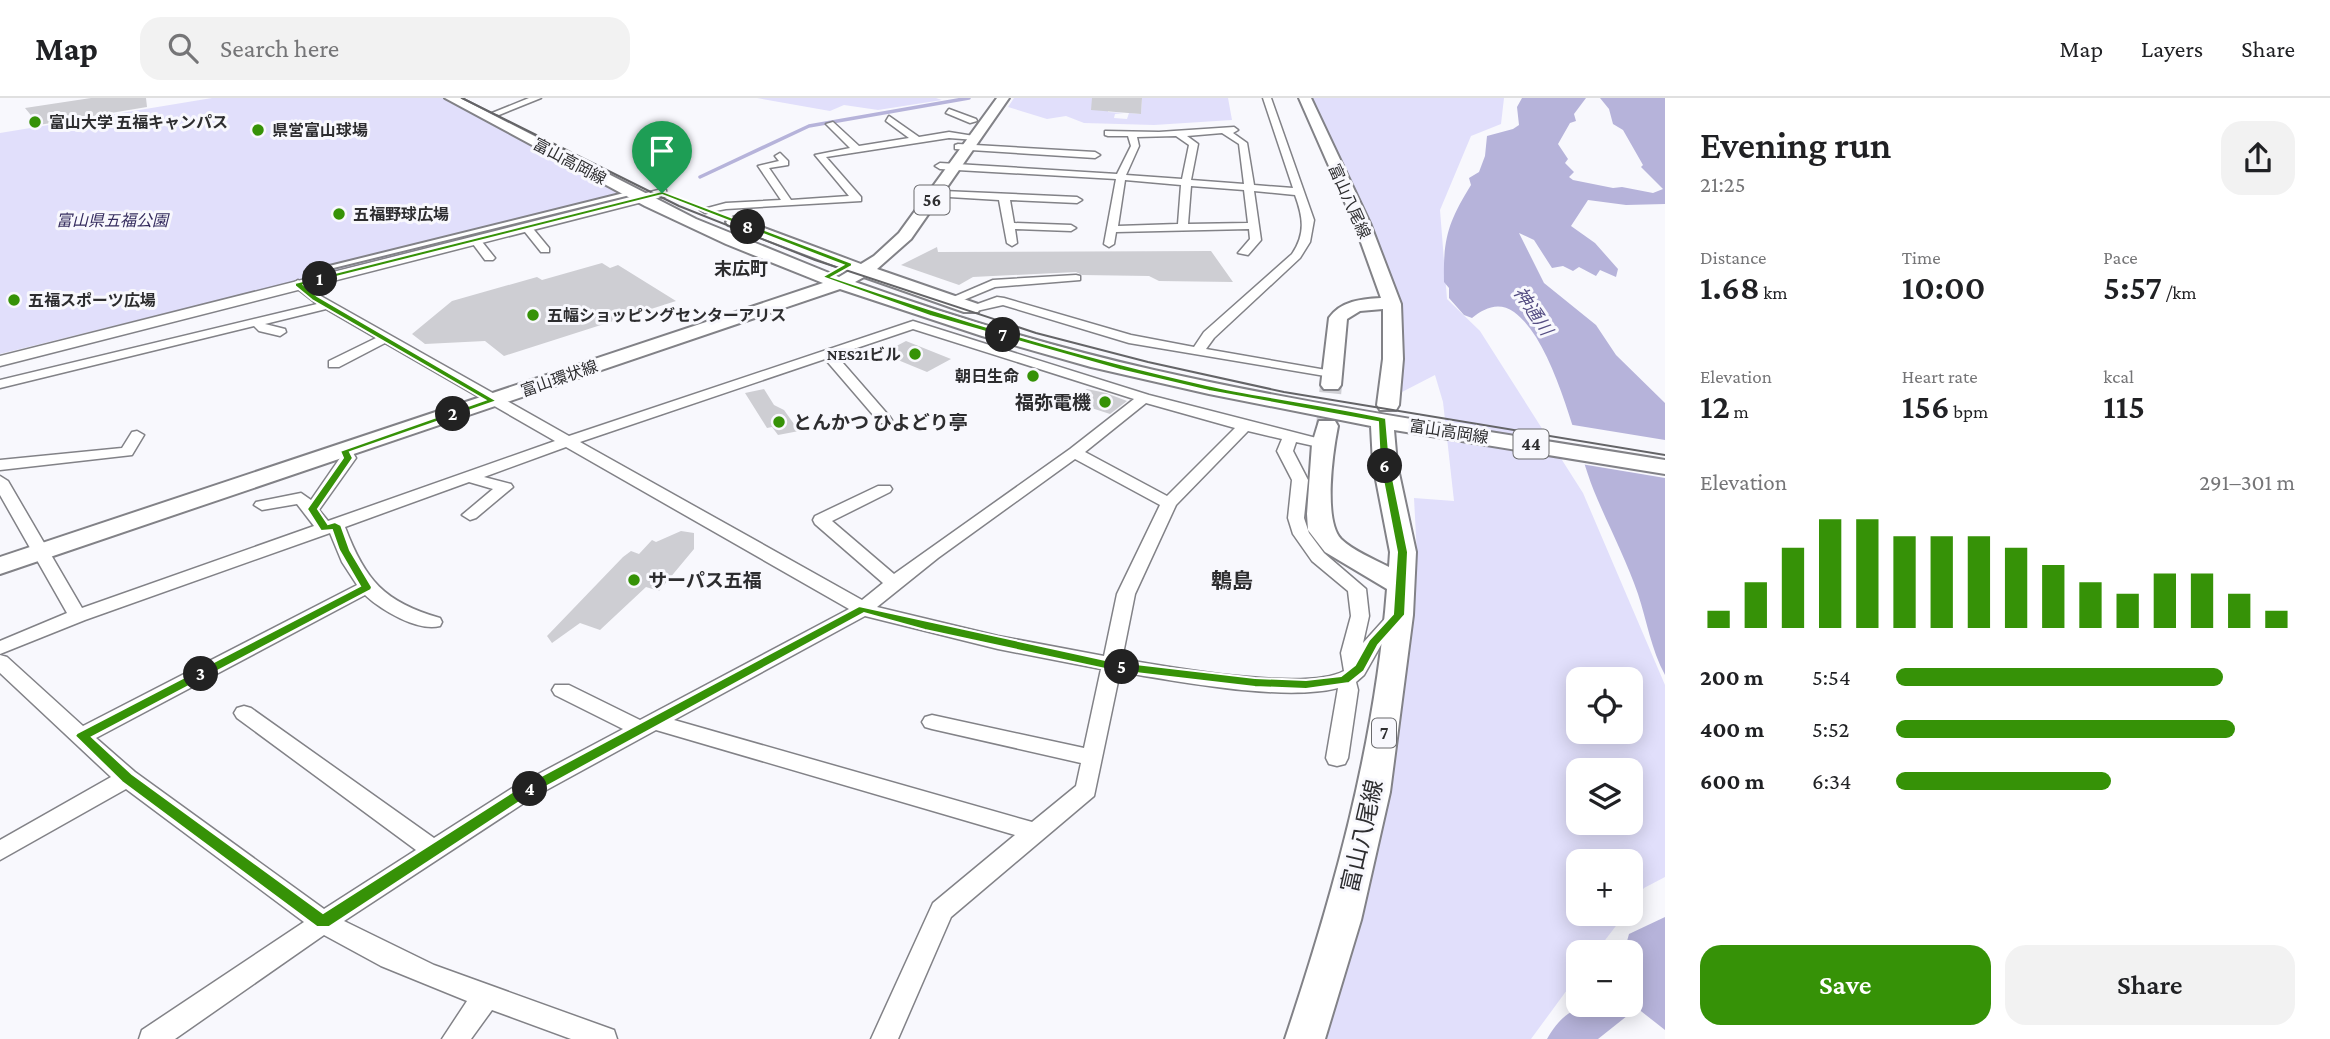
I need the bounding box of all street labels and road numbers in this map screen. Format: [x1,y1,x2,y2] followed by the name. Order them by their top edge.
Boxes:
[530,135,609,188] street label: 富山高岡線
[1326,161,1374,241] street label: 富山八尾線
[914,186,950,214] road number: 56
[519,357,600,400] street label: 富山環状線
[1408,417,1490,446] street label: 富山高岡線
[1514,430,1548,458] road number: 44
[1372,718,1396,748] road number: 7
[1336,777,1388,895] street label: 富山八尾線

